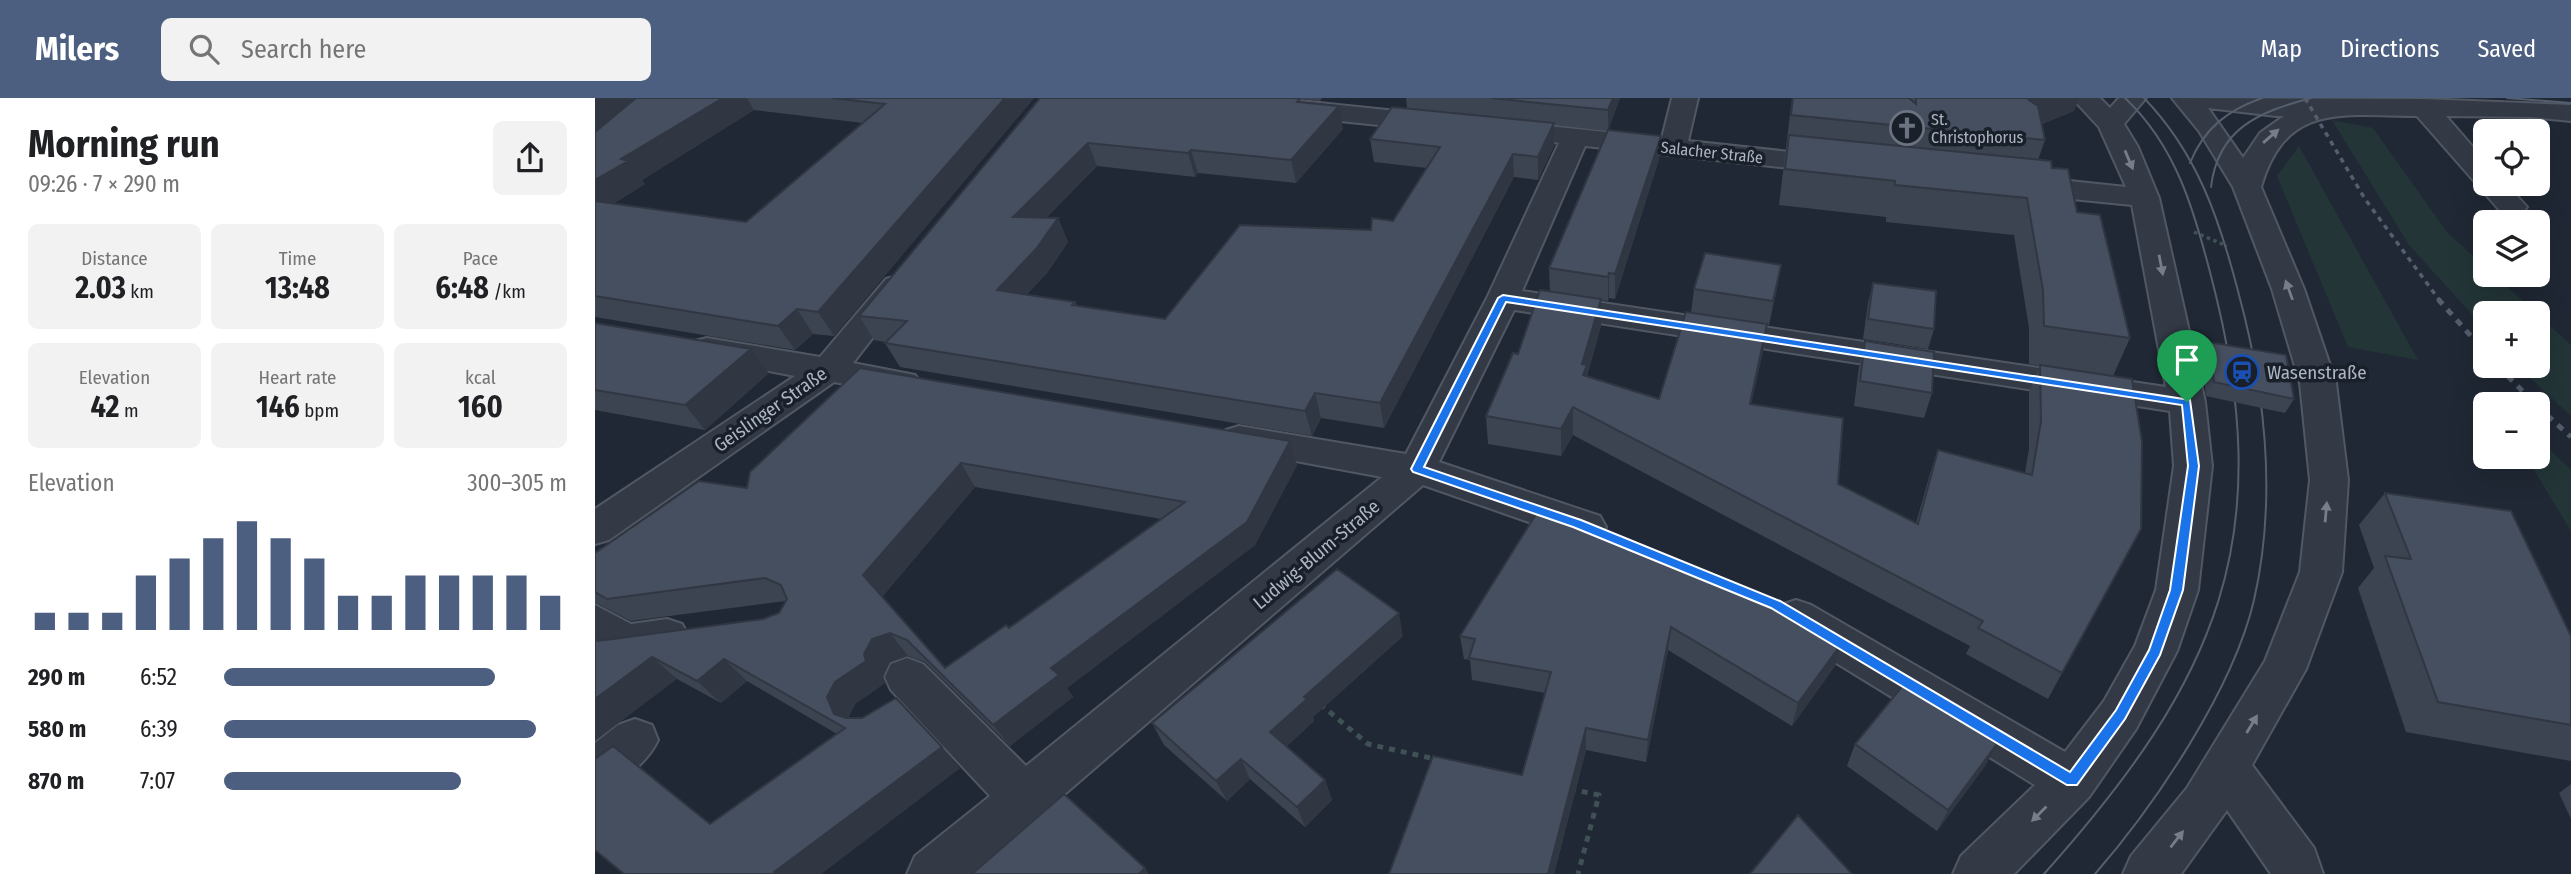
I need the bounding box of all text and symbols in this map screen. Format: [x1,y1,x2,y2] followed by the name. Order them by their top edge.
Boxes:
[161,18,651,81] search box
[35,29,119,69] text: Milers
[185,30,223,68] icon: search
[241,34,366,65] text: Search here
[2261,35,2302,63] text: Map
[2340,35,2439,63] text: Directions
[2477,35,2536,63] text: Saved
[1888,109,1926,147] church icon: St. Christophorus
[1931,110,2024,147] place label: St. Christophorus
[2473,119,2550,469] map controls
[2473,119,2550,196] button: locate
[28,121,220,167] text: Morning run
[493,121,567,195] button: share
[2262,128,2280,144] one-way arrow
[1660,138,1764,167] street label: Salacher Straße
[2124,149,2135,170] one-way arrow
[28,170,180,198] text: 09:26 · 7 × 290 m
[2473,210,2550,287] button: layers
[81,247,148,270] text: Distance
[279,247,316,270] text: Time
[463,247,498,270] text: Pace
[2156,254,2167,276] one-way arrow
[75,270,126,306] text: 2.03
[265,270,330,306] text: 13:48
[435,270,489,306] text: 6:48
[126,280,154,303] text: km
[489,280,526,303] text: /km
[2283,280,2294,301] one-way arrow
[2473,301,2550,378] button: +
[2157,330,2217,402] pin
[2168,341,2206,379] icon: arrive
[2223,353,2261,391] station icon: Wasenstraße
[2267,361,2367,384] place label: Wasenstraße
[709,362,831,457] street label: Geislinger Straße
[79,366,150,389] text: Elevation
[258,366,337,389] text: Heart rate
[465,366,496,389] text: kcal
[90,389,119,425] text: 42
[256,389,300,425] text: 146
[458,389,503,425] text: 160
[2473,392,2550,469] button: −
[119,399,139,422] text: m
[300,399,339,422] text: bpm
[28,469,115,497] text: Elevation
[467,469,567,497] text: 300–305 m
[1248,495,1384,614] street label: Ludwig-Blum-Straße
[2321,501,2332,523] one-way arrow
[28,663,85,691] text: 290 m
[140,663,177,691] text: 6:52
[2245,714,2258,733] one-way arrow
[28,715,86,743] text: 580 m
[140,715,178,743] text: 6:39
[28,767,84,795] text: 870 m
[140,767,175,795] text: 7:07
[2031,806,2047,822] one-way arrow
[2169,830,2184,848] one-way arrow

